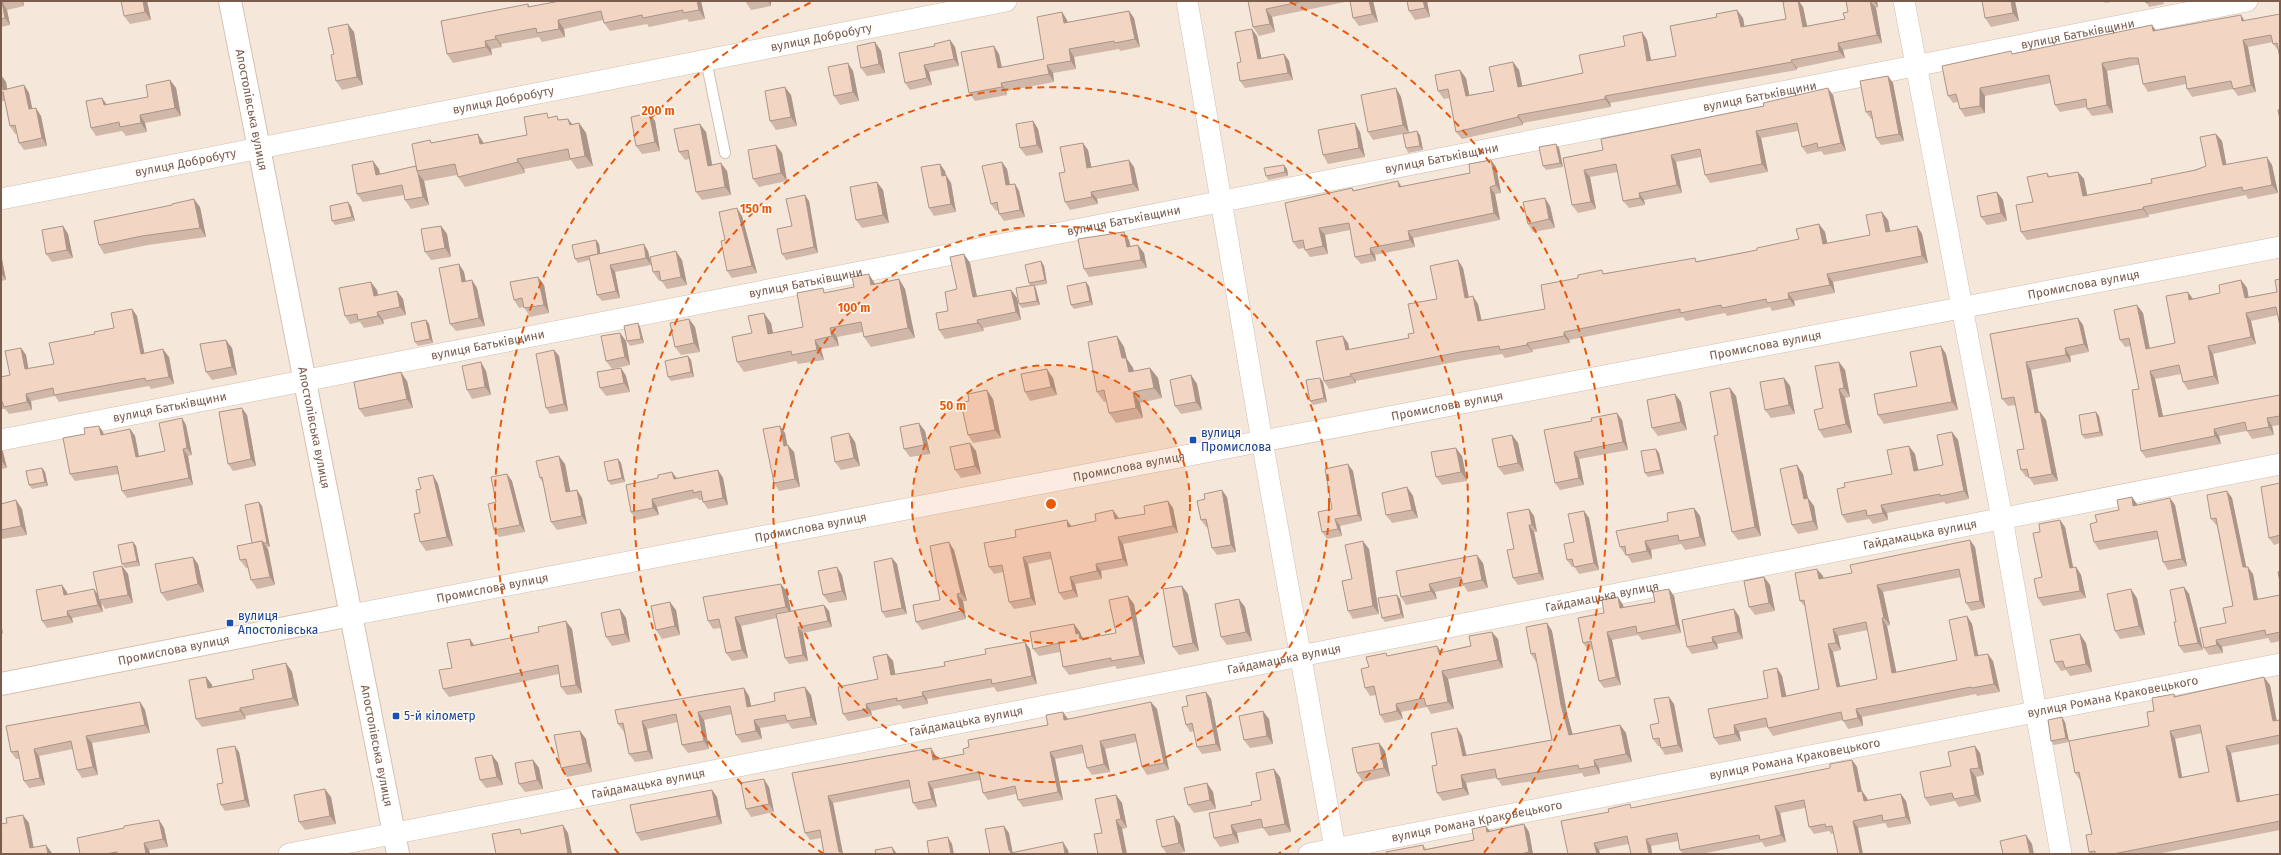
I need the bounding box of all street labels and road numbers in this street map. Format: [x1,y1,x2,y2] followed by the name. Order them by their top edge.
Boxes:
[2020,16,2136,52] street label: вулиця Батьківщини
[769,21,873,54] street label: вулиця Добробуту
[233,48,270,172] street label: Апостолівська вулиця
[1702,78,1818,114] street label: вулиця Батьківщини
[451,83,555,117] street label: вулиця Добробуту
[1384,140,1500,176] street label: вулиця Батьківщини
[134,146,237,179] street label: вулиця Добробуту
[1066,203,1182,239] street label: вулиця Батьківщини
[748,265,864,301] street label: вулиця Батьківщини
[2027,267,2141,302] street label: Промислова вулиця
[430,327,546,363] street label: вулиця Батьківщини
[1708,328,1823,363] street label: Промислова вулиця
[295,366,333,490] street label: Апостолівська вулиця
[1390,388,1504,423] street label: Промислова вулиця
[112,389,228,425] street label: вулиця Батьківщини
[1072,449,1186,484] street label: Промислова вулиця
[754,510,868,545] street label: Промислова вулиця
[1862,517,1978,553] street label: Гайдамацька вулиця
[435,570,550,606] street label: Промислова вулиця
[1544,579,1660,615] street label: Гайдамацька вулиця
[117,632,231,668] street label: Промислова вулиця
[1226,641,1342,677] street label: Гайдамацька вулиця
[2026,673,2199,720] street label: вулиця Романа Краковецького
[358,684,395,808] street label: Апостолівська вулиця
[908,703,1024,739] street label: Гайдамацька вулиця
[1708,735,1881,782] street label: вулиця Романа Краковецького
[590,766,706,802] street label: Гайдамацька вулиця
[1390,798,1563,845] street label: вулиця Романа Краковецького

